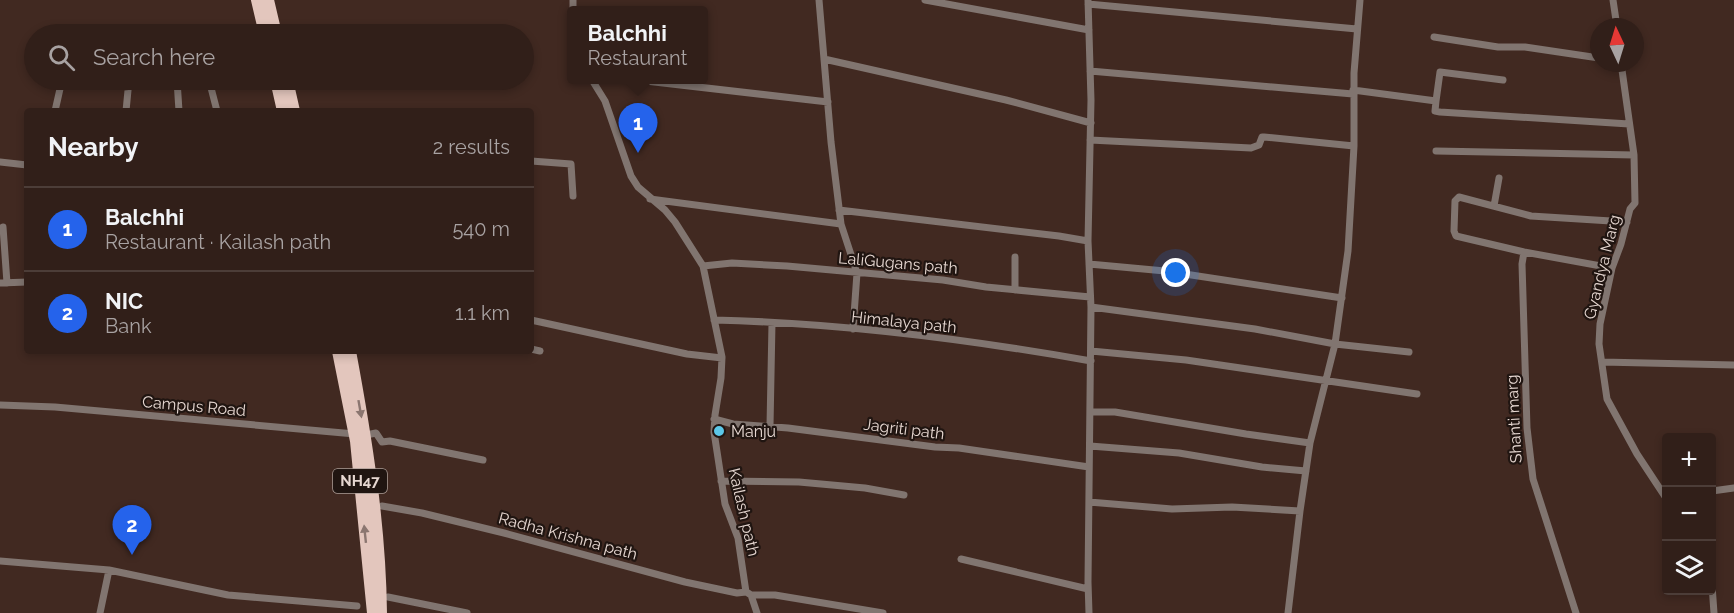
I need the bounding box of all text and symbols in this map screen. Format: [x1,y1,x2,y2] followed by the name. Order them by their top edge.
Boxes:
[567,6,708,84] popup
[1590,18,1644,72] north arrow
[588,20,667,46] text: Balchhi
[24,24,534,90] search box
[45,41,78,74] icon: search
[93,44,215,70] text: Search here
[588,46,687,70] text: Restaurant
[618,104,658,153] pin: 1
[48,132,138,162] text: Nearby
[433,135,510,159] text: 2 results
[105,204,184,230] text: Balchhi
[1580,213,1624,321] street label: Gyandya Marg
[63,217,72,241] text: 1
[452,217,510,241] text: 540 m
[105,230,331,254] text: Restaurant · Kailash path
[837,248,959,278] street label: LaliGugans path
[1161,258,1190,287] your location
[105,288,143,314] text: NIC
[62,301,73,325] text: 2
[455,301,510,325] text: 1.1 km
[850,307,958,337] street label: Himalaya path
[105,314,151,338] text: Bank
[1502,374,1526,464] street label: Shanti marg
[141,392,247,420] street label: Campus Road
[356,399,365,418] one-way arrow
[862,415,946,443] street label: Jagriti path
[731,422,776,441] place label: Manju
[712,424,726,438] marker: Manju
[1662,433,1716,595] map controls
[1662,433,1716,487] button: +
[725,466,763,558] street label: Kailash path
[333,469,387,493] road number: NH47
[1662,487,1716,541] button: −
[112,506,152,555] pin: 2
[497,508,639,564] street label: Radha Krishna path
[360,524,370,543] one-way arrow
[1662,541,1716,595] button: layers

